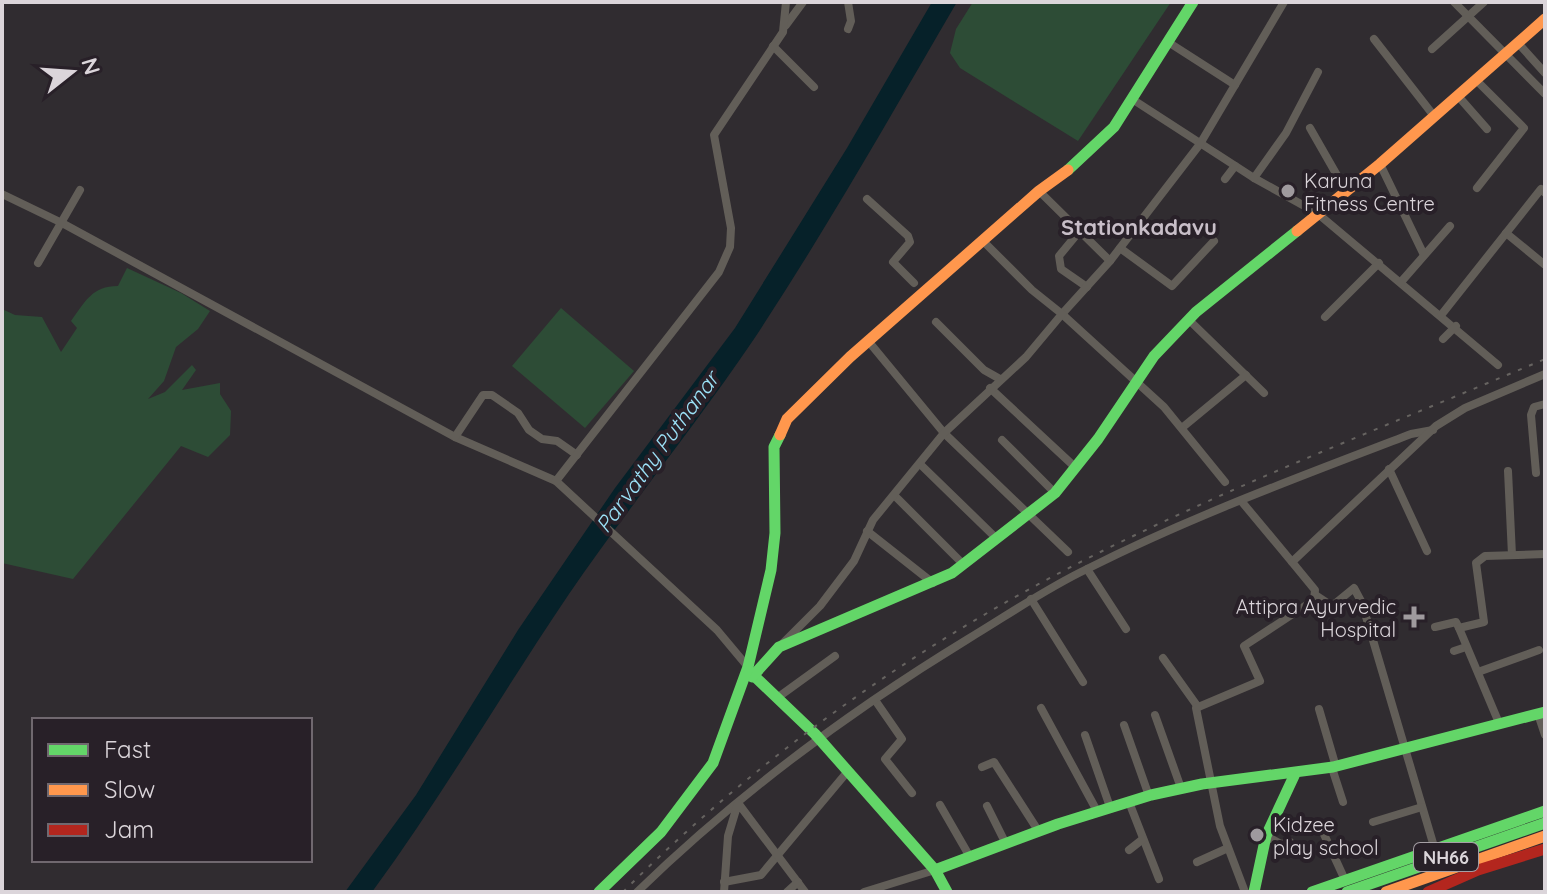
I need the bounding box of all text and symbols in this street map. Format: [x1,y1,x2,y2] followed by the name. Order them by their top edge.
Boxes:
[32,32,112,112] north arrow
[75,54,107,78] text: N
[1304,168,1435,216] place label: Karuna Fitness Centre
[1279,182,1297,200] marker: Karuna Fitness Centre
[1061,213,1217,241] district label: Stationkadavu
[589,364,726,538] water label: Parvathy Puthanar
[1236,594,1396,642] place label: Attipra Ayurvedic Hospital
[1403,606,1425,628] marker: Attipra Ayurvedic Hospital
[32,718,312,862] legend
[104,734,151,764] text: Fast
[104,774,155,804] text: Slow
[1273,812,1379,860] place label: Kidzee play school
[104,814,154,844] text: Jam
[1248,826,1266,844] marker: Kidzee play school
[1414,843,1478,871] road number: NH66

